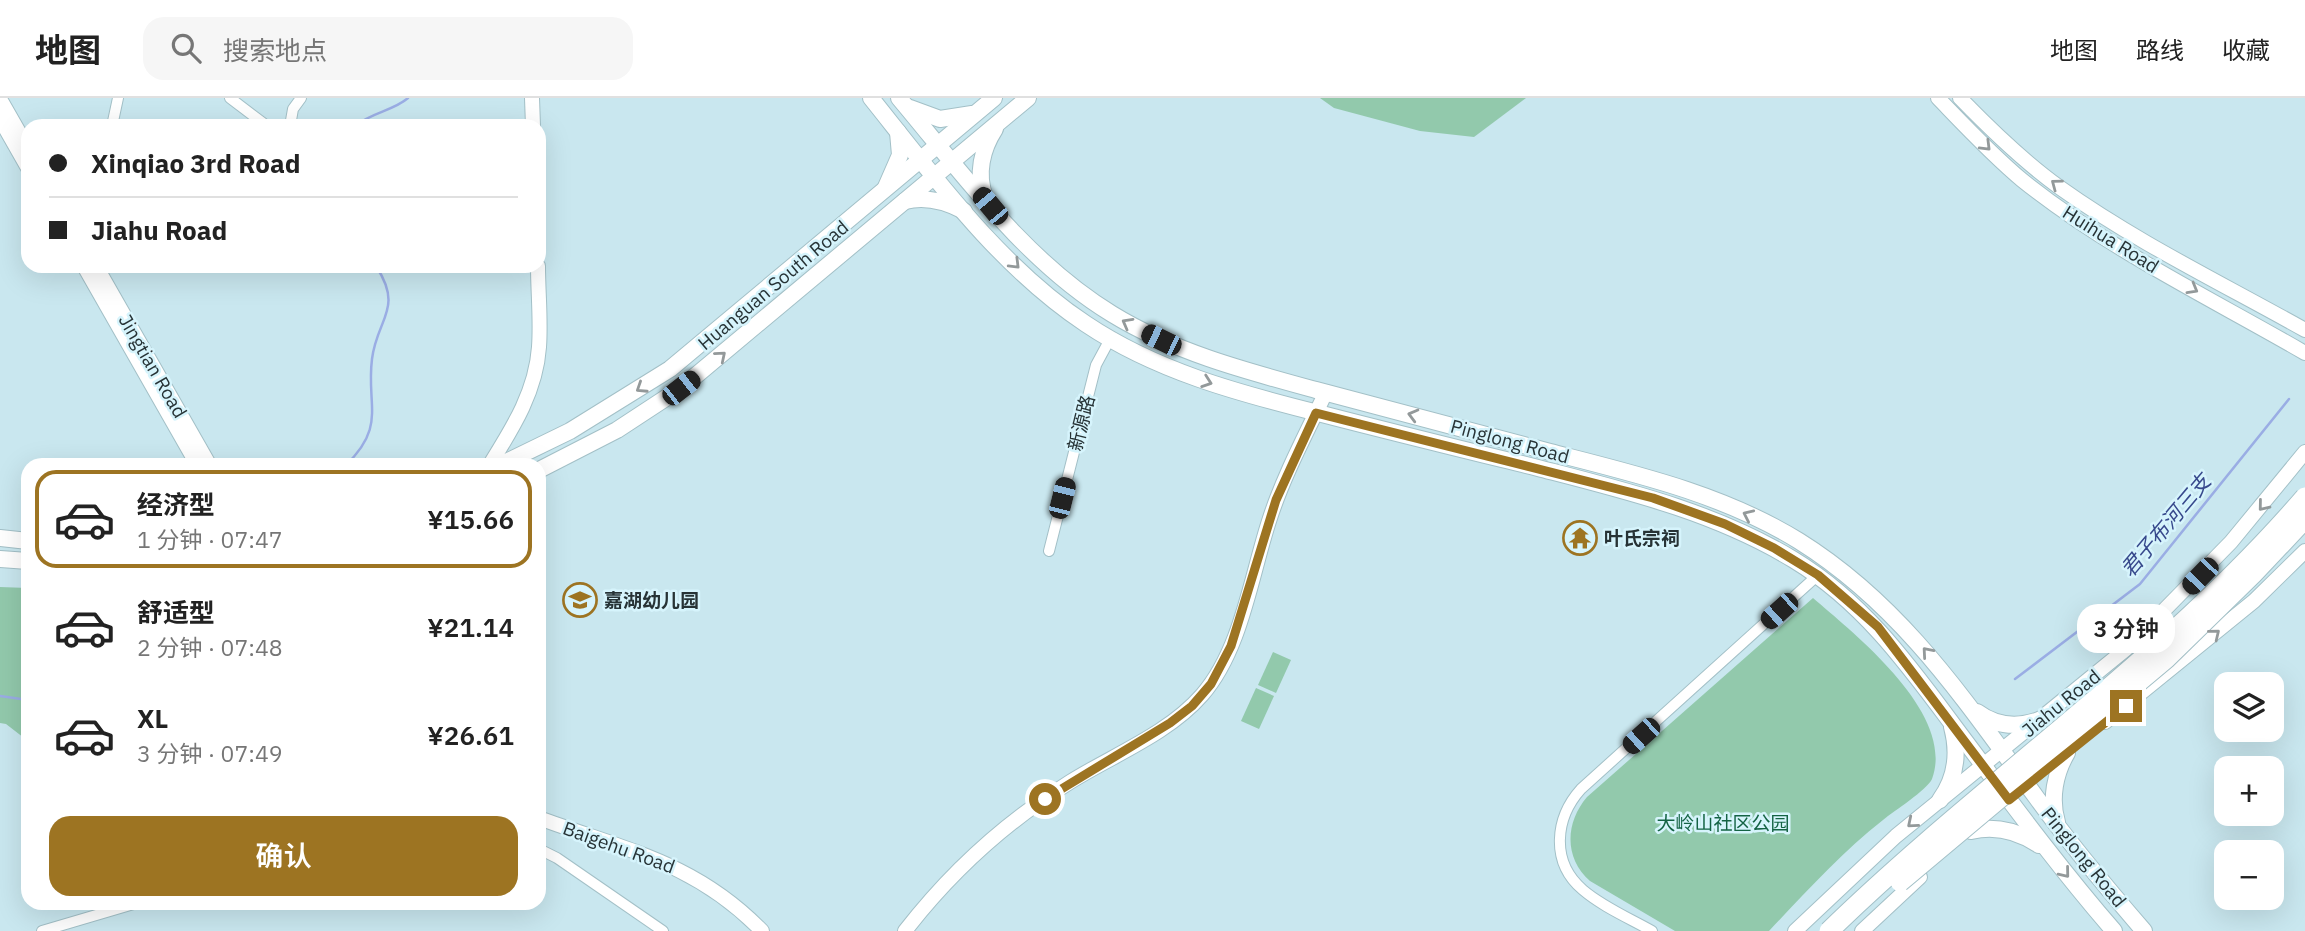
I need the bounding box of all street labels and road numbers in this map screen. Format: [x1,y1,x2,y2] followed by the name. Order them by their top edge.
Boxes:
[2058,200,2164,278] street label: Huihua Road
[693,215,853,355] street label: Huanguan South Road
[114,310,192,422] street label: Jingtian Road
[1062,392,1100,454] street label: 新源路
[1448,414,1572,468] street label: Pinglong Road
[2017,664,2105,742] street label: Jiahu Road
[2036,802,2132,912] street label: Pinglong Road
[560,816,678,878] street label: Baigehu Road

